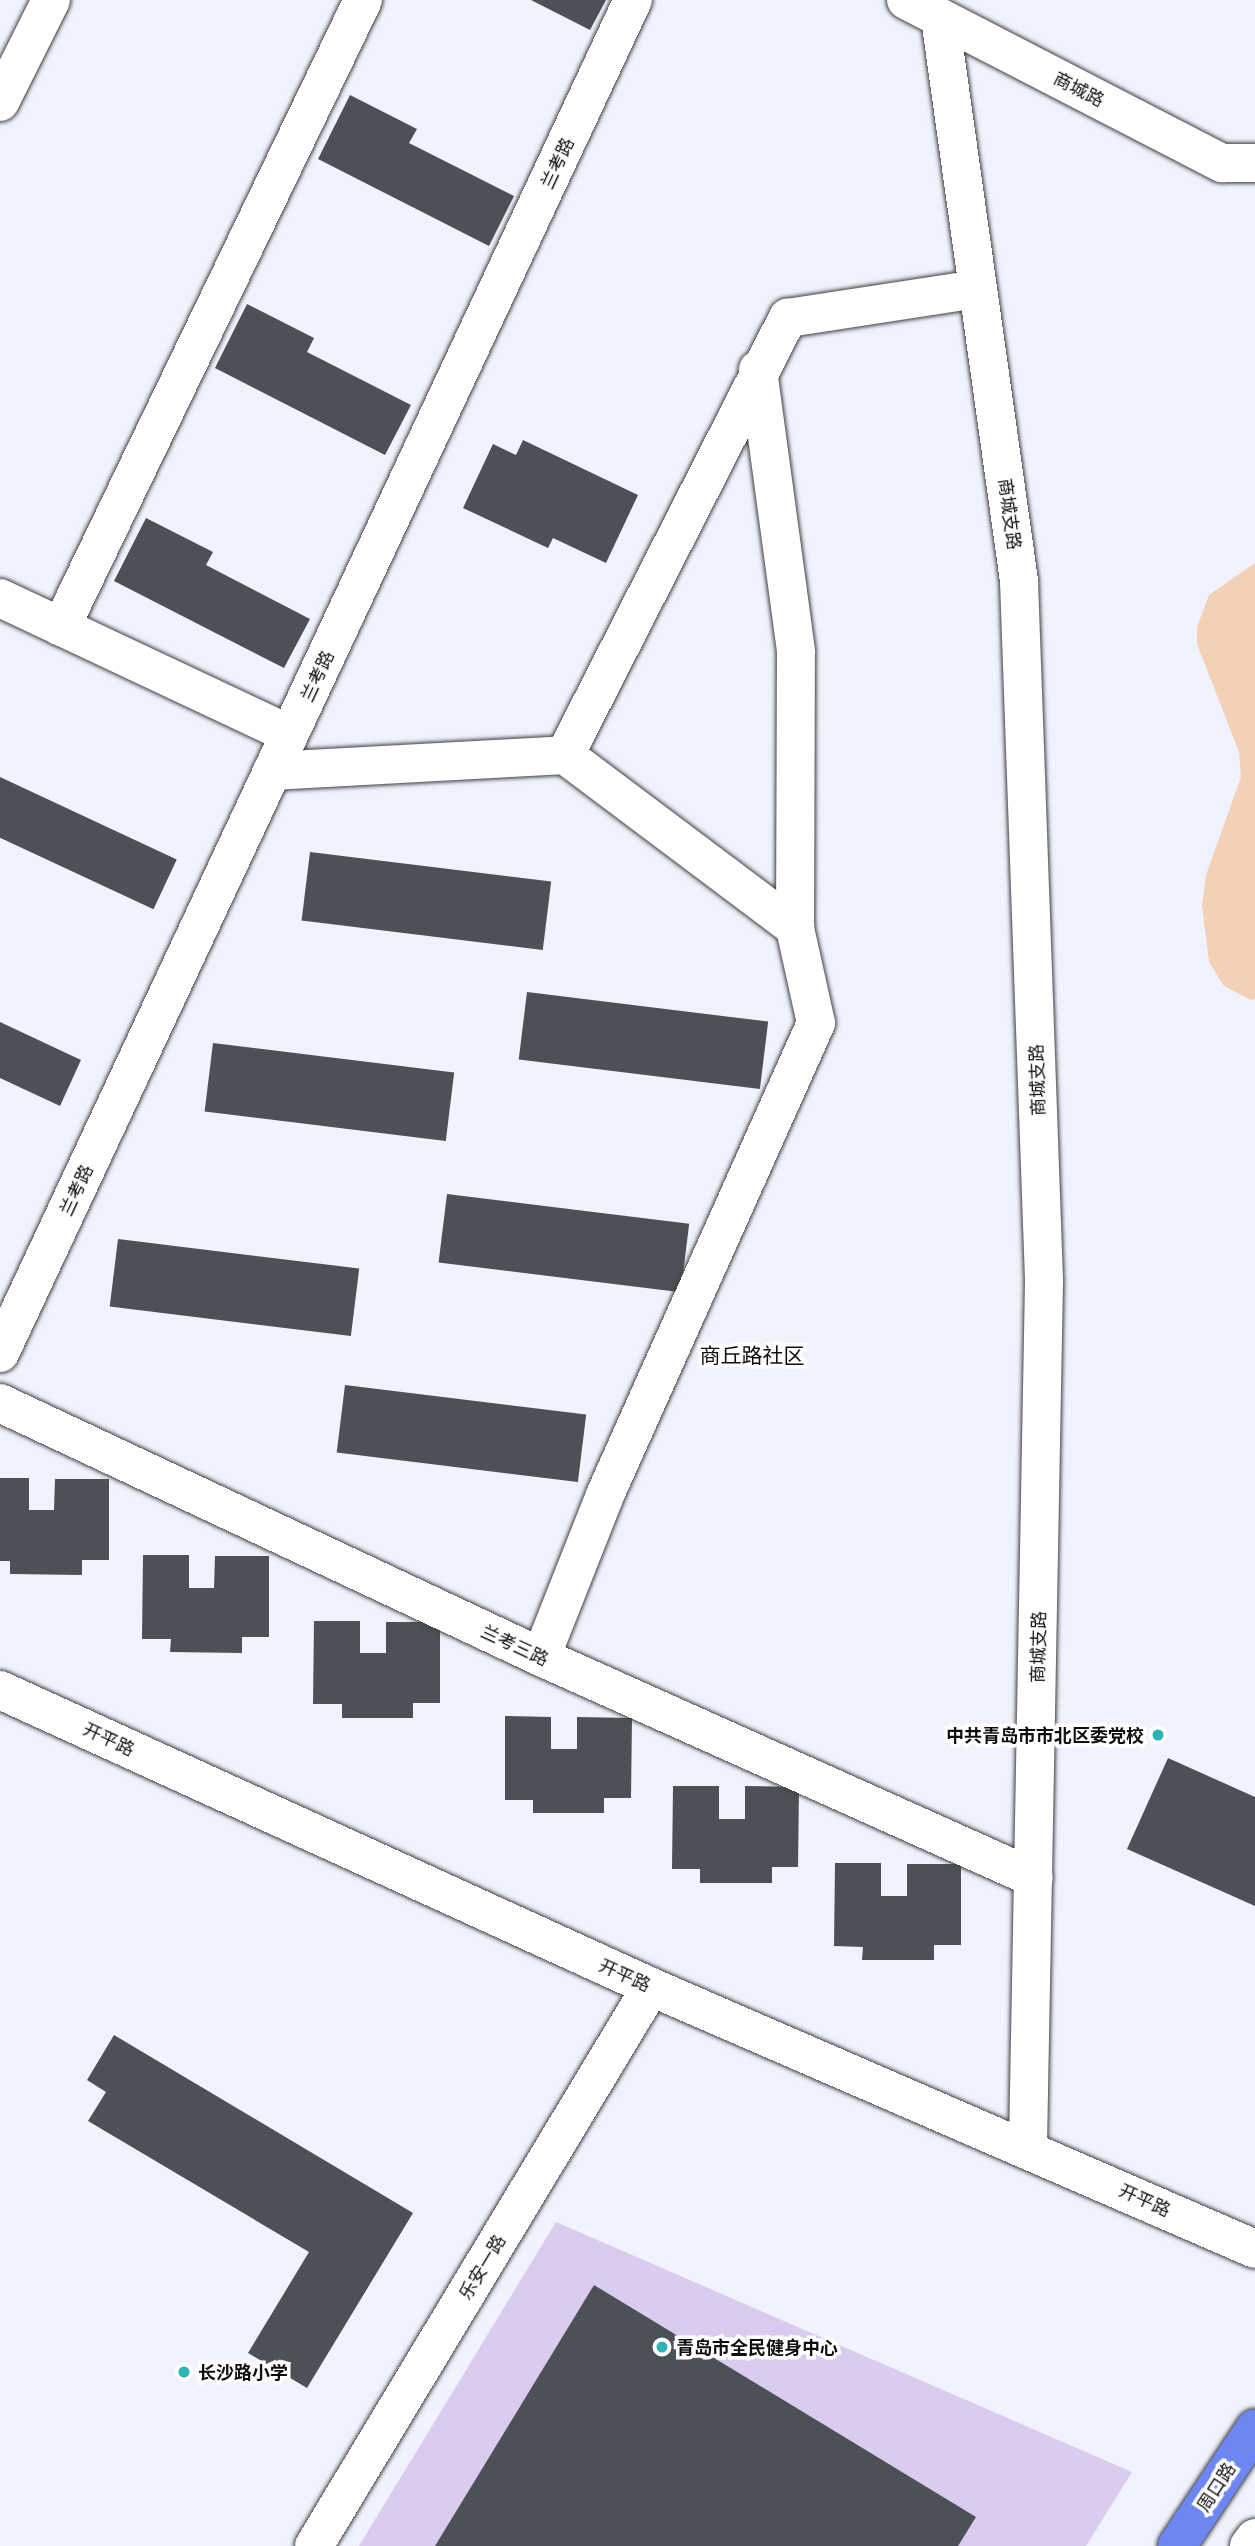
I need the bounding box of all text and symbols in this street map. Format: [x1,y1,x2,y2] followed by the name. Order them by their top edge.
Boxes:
[1050,67,1108,111] street label: 商城路
[536,134,578,192] street label: 兰考路
[994,477,1026,551] street label: 商城支路
[296,647,338,705] street label: 兰考路
[1025,1044,1049,1116] street label: 商城支路
[55,1161,97,1219] street label: 兰考路
[700,1342,804,1368] district label: 商丘路社区
[1027,1611,1049,1683] street label: 商城支路
[478,1620,552,1670] street label: 兰考三路
[80,1718,138,1760] street label: 开平路
[946,1724,1144,1746] place label: 中共青岛市市北区委党校
[1150,1727,1166,1743] marker: 中共青岛市市北区委党校
[596,1954,654,1996] street label: 开平路
[1116,2179,1174,2221] street label: 开平路
[454,2231,510,2303] street label: 乐安一路
[676,2336,838,2358] place label: 青岛市全民健身中心
[654,2339,670,2355] marker: 青岛市全民健身中心
[198,2361,288,2383] place label: 长沙路小学
[176,2364,192,2380] marker: 长沙路小学
[1192,2458,1240,2516] street label: 周口路

